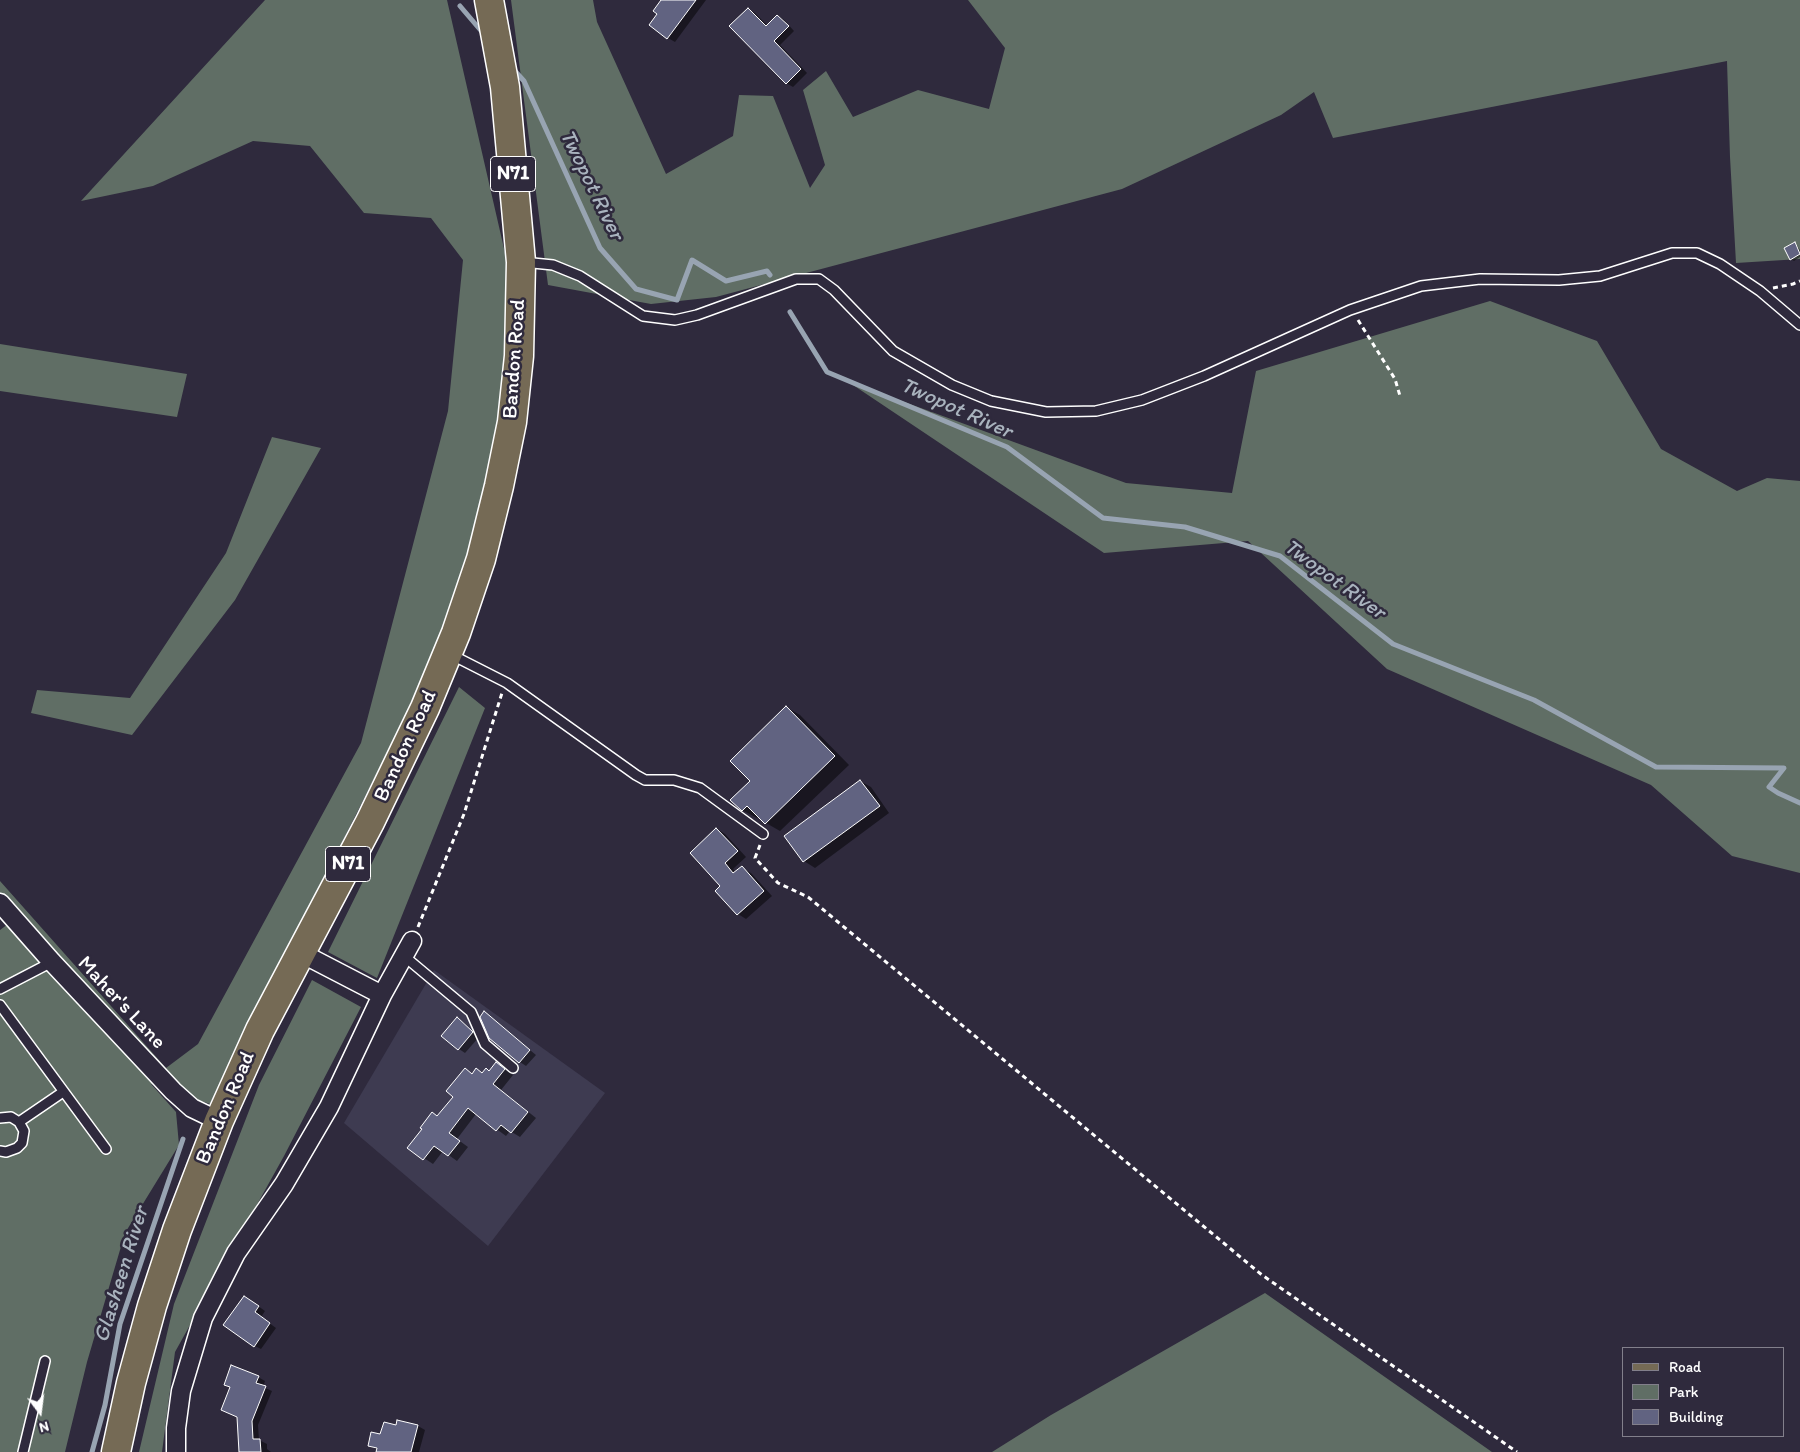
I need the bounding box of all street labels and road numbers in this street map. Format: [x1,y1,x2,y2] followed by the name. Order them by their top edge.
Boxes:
[490,156,536,192] road number: N71
[498,298,532,420] street label: Bandon Road
[369,686,443,806] street label: Bandon Road
[326,846,370,882] road number: N71
[72,951,170,1055] street label: Maher's Lane
[191,1048,261,1168] street label: Bandon Road

